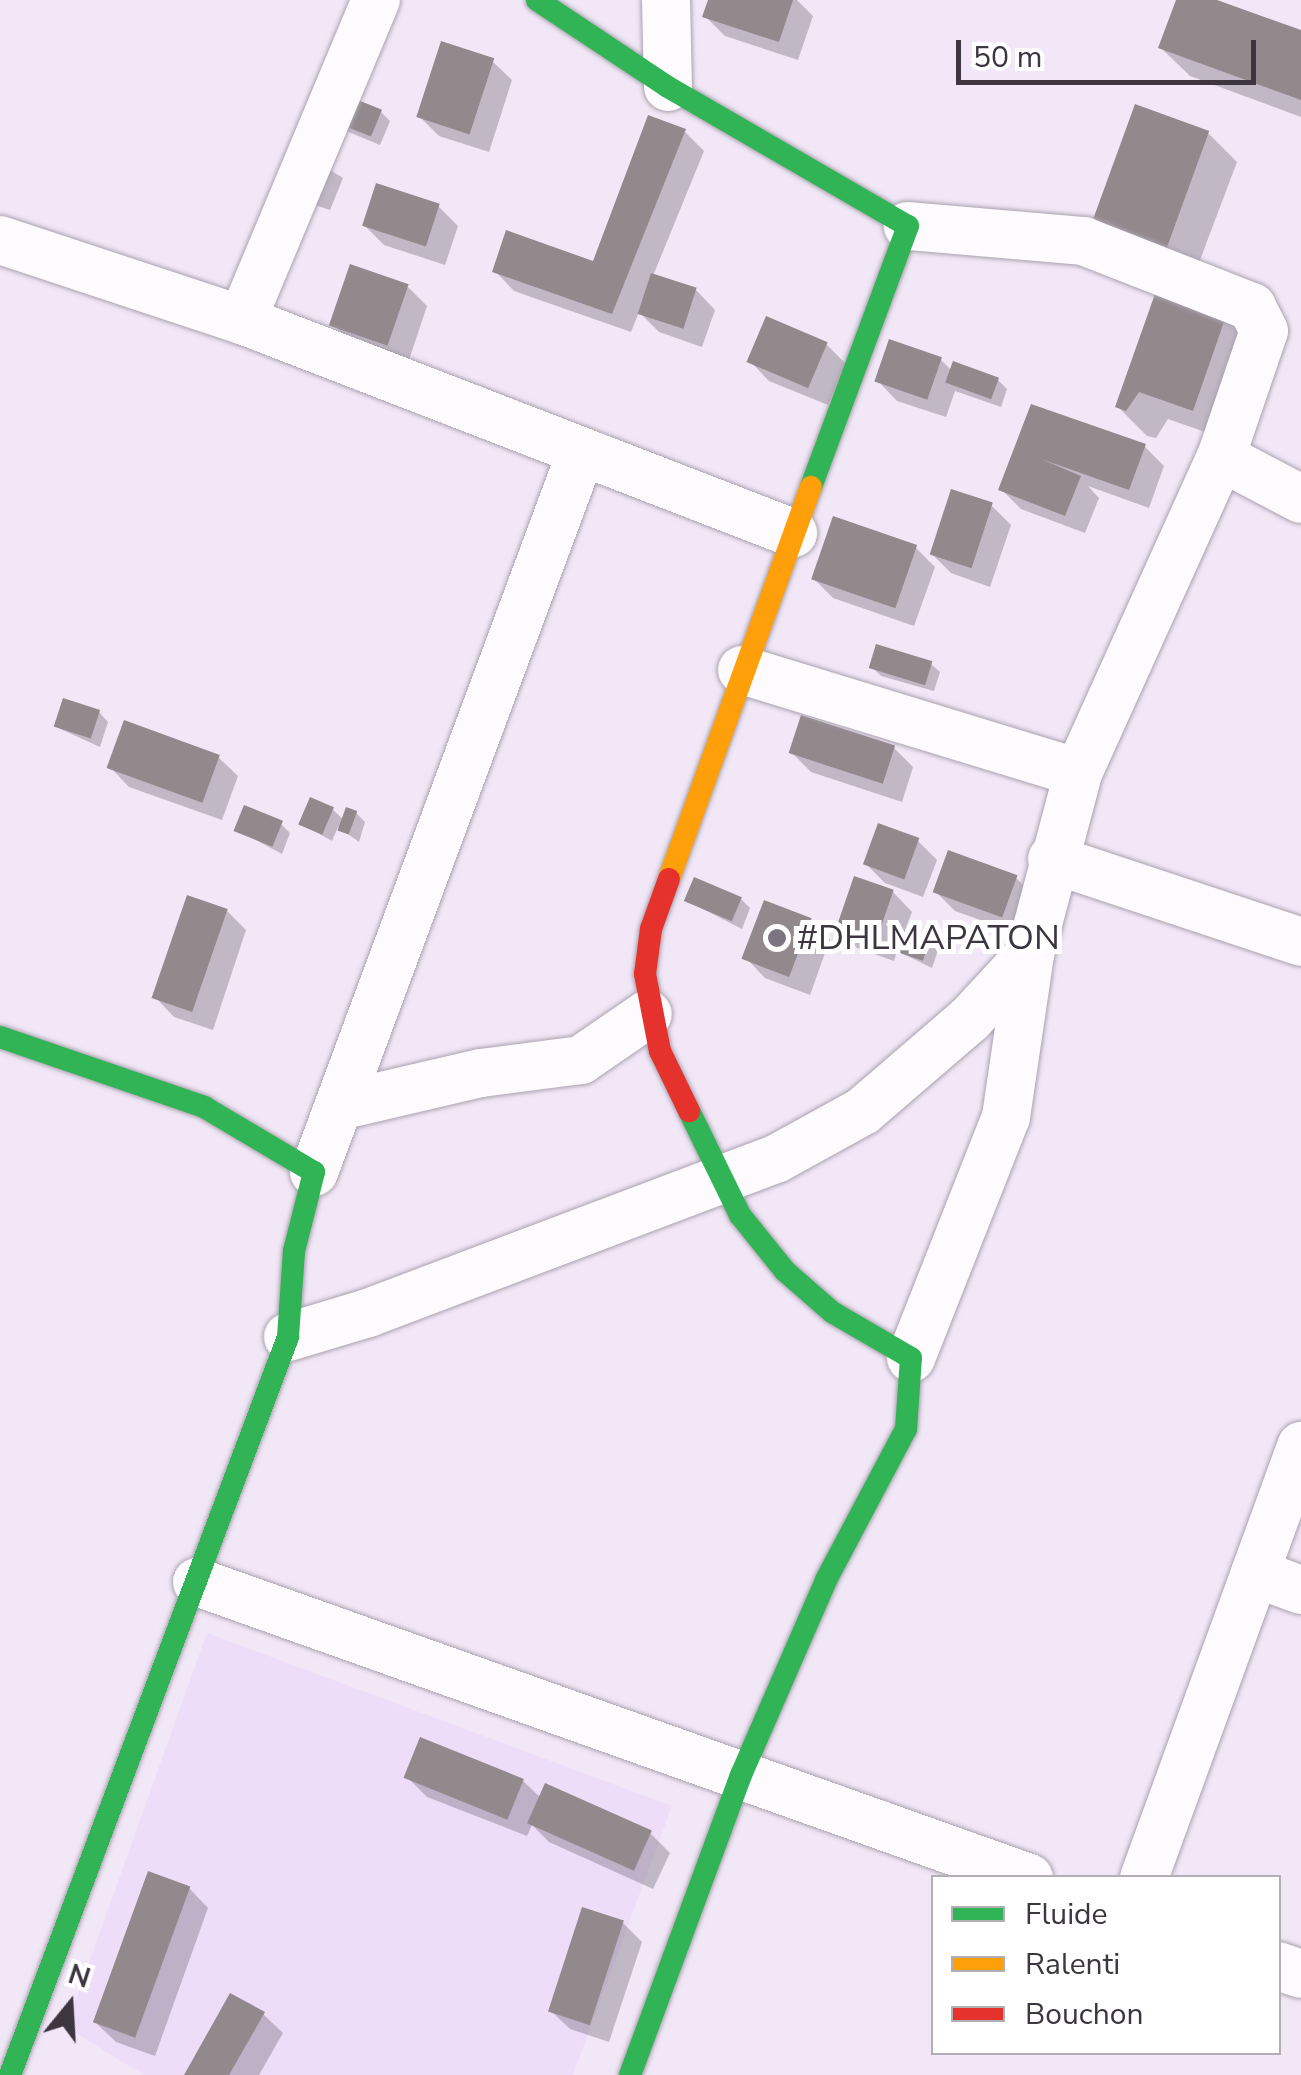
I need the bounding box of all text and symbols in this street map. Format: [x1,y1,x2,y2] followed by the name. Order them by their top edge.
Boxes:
[961,20,1261,82] scale bar
[973,37,1042,78] text: 50 m
[797,917,1060,959] place label: #DHLMAPATON
[766,927,788,949] marker: #DHLMAPATON
[931,1875,1281,2055] legend
[1025,1894,1108,1935] text: Fluide
[1025,1944,1120,1985] text: Ralenti
[20,1955,120,2055] north arrow
[63,1955,95,1998] text: N
[1025,1994,1143,2035] text: Bouchon

